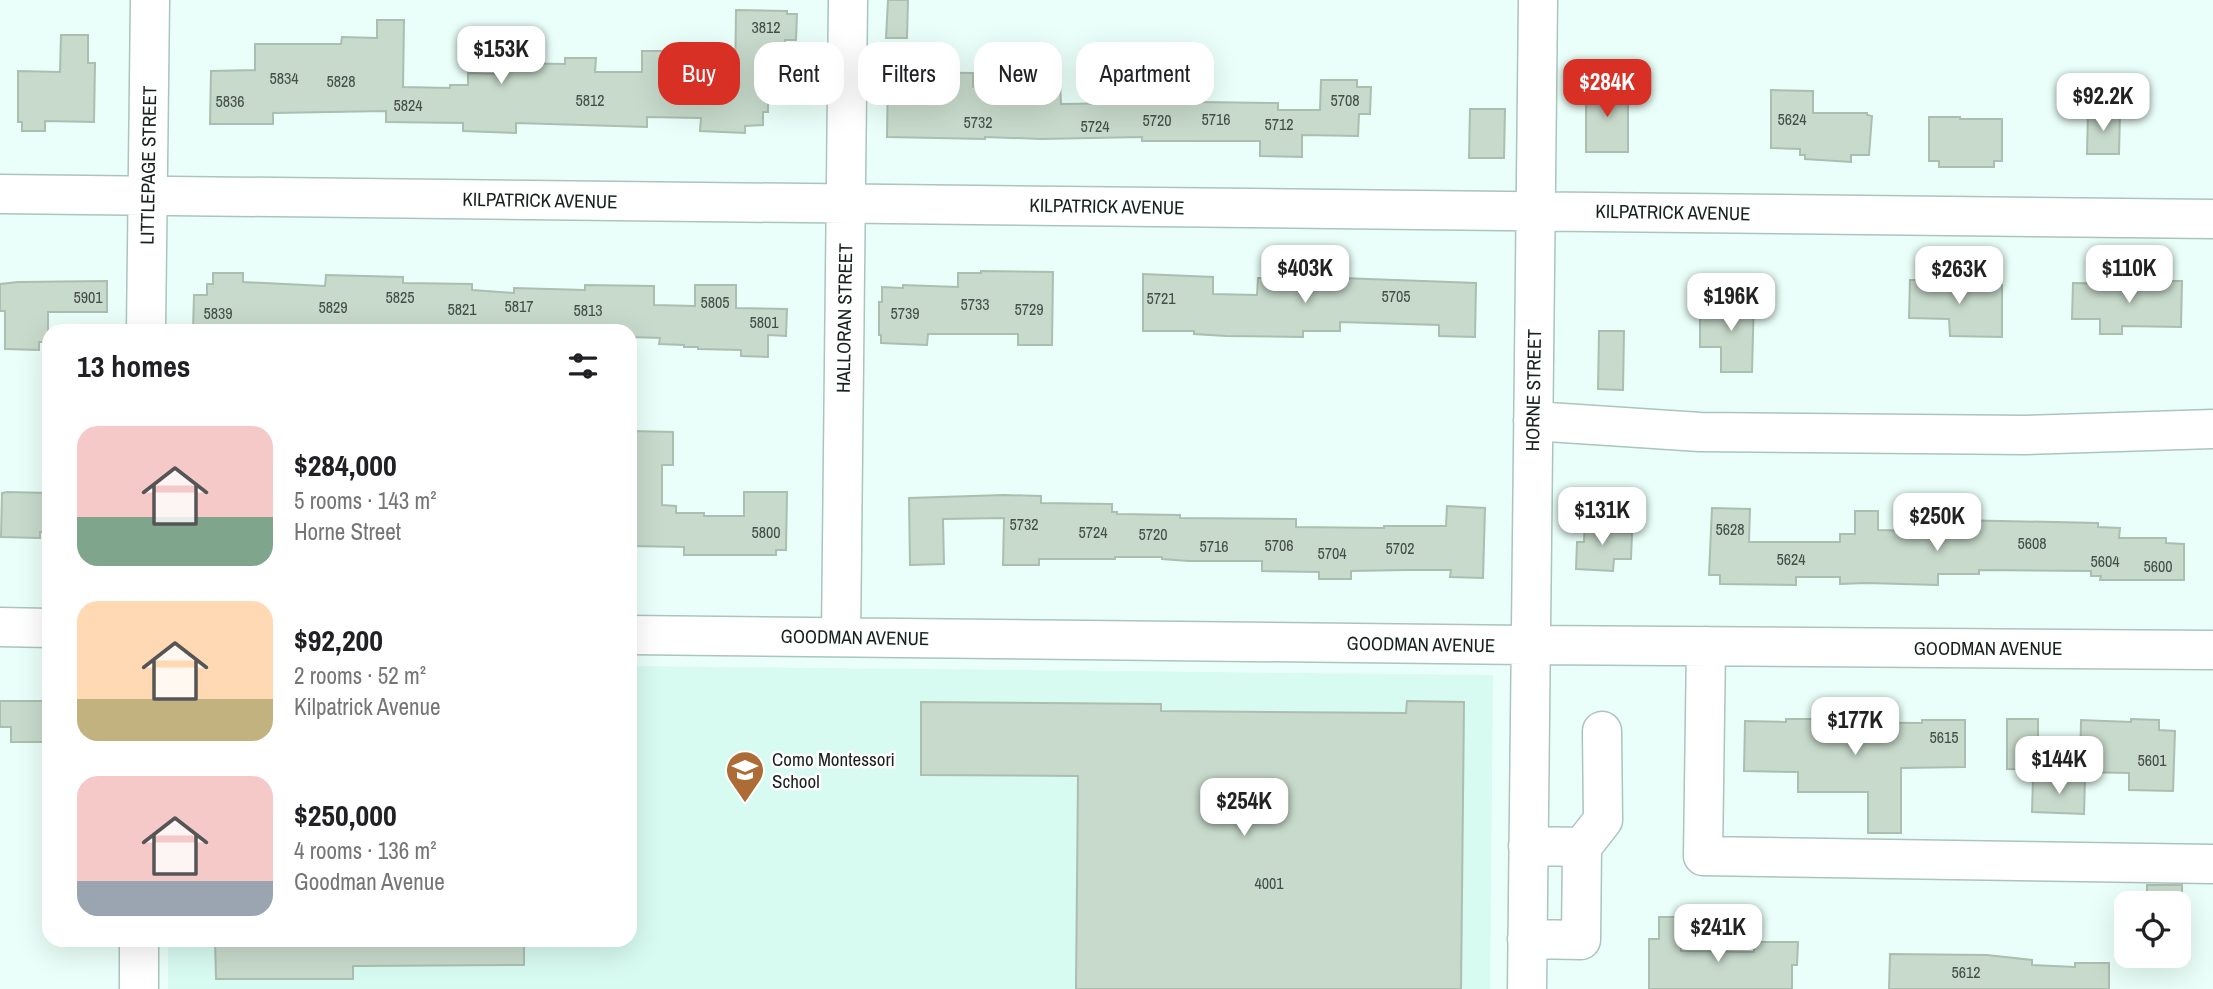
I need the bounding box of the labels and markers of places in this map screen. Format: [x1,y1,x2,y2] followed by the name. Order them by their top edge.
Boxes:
[452,27,550,86] pin: $153K
[1558,60,1656,119] pin: $284K
[2046,74,2160,133] pin: $92.2K
[1256,246,1354,305] pin: $403K
[1910,246,2008,306] pin: $263K
[2080,246,2178,305] pin: $110K
[1682,274,1780,333] pin: $196K
[1553,488,1651,547] pin: $131K
[1888,494,1986,553] pin: $250K
[1806,698,1904,757] pin: $177K
[2010,736,2108,796] pin: $144K
[772,746,895,794] place label: Como Montessori School
[724,749,766,804] school or university icon: Como Montessori School
[1195,778,1293,838] pin: $254K
[1669,904,1767,964] pin: $241K

